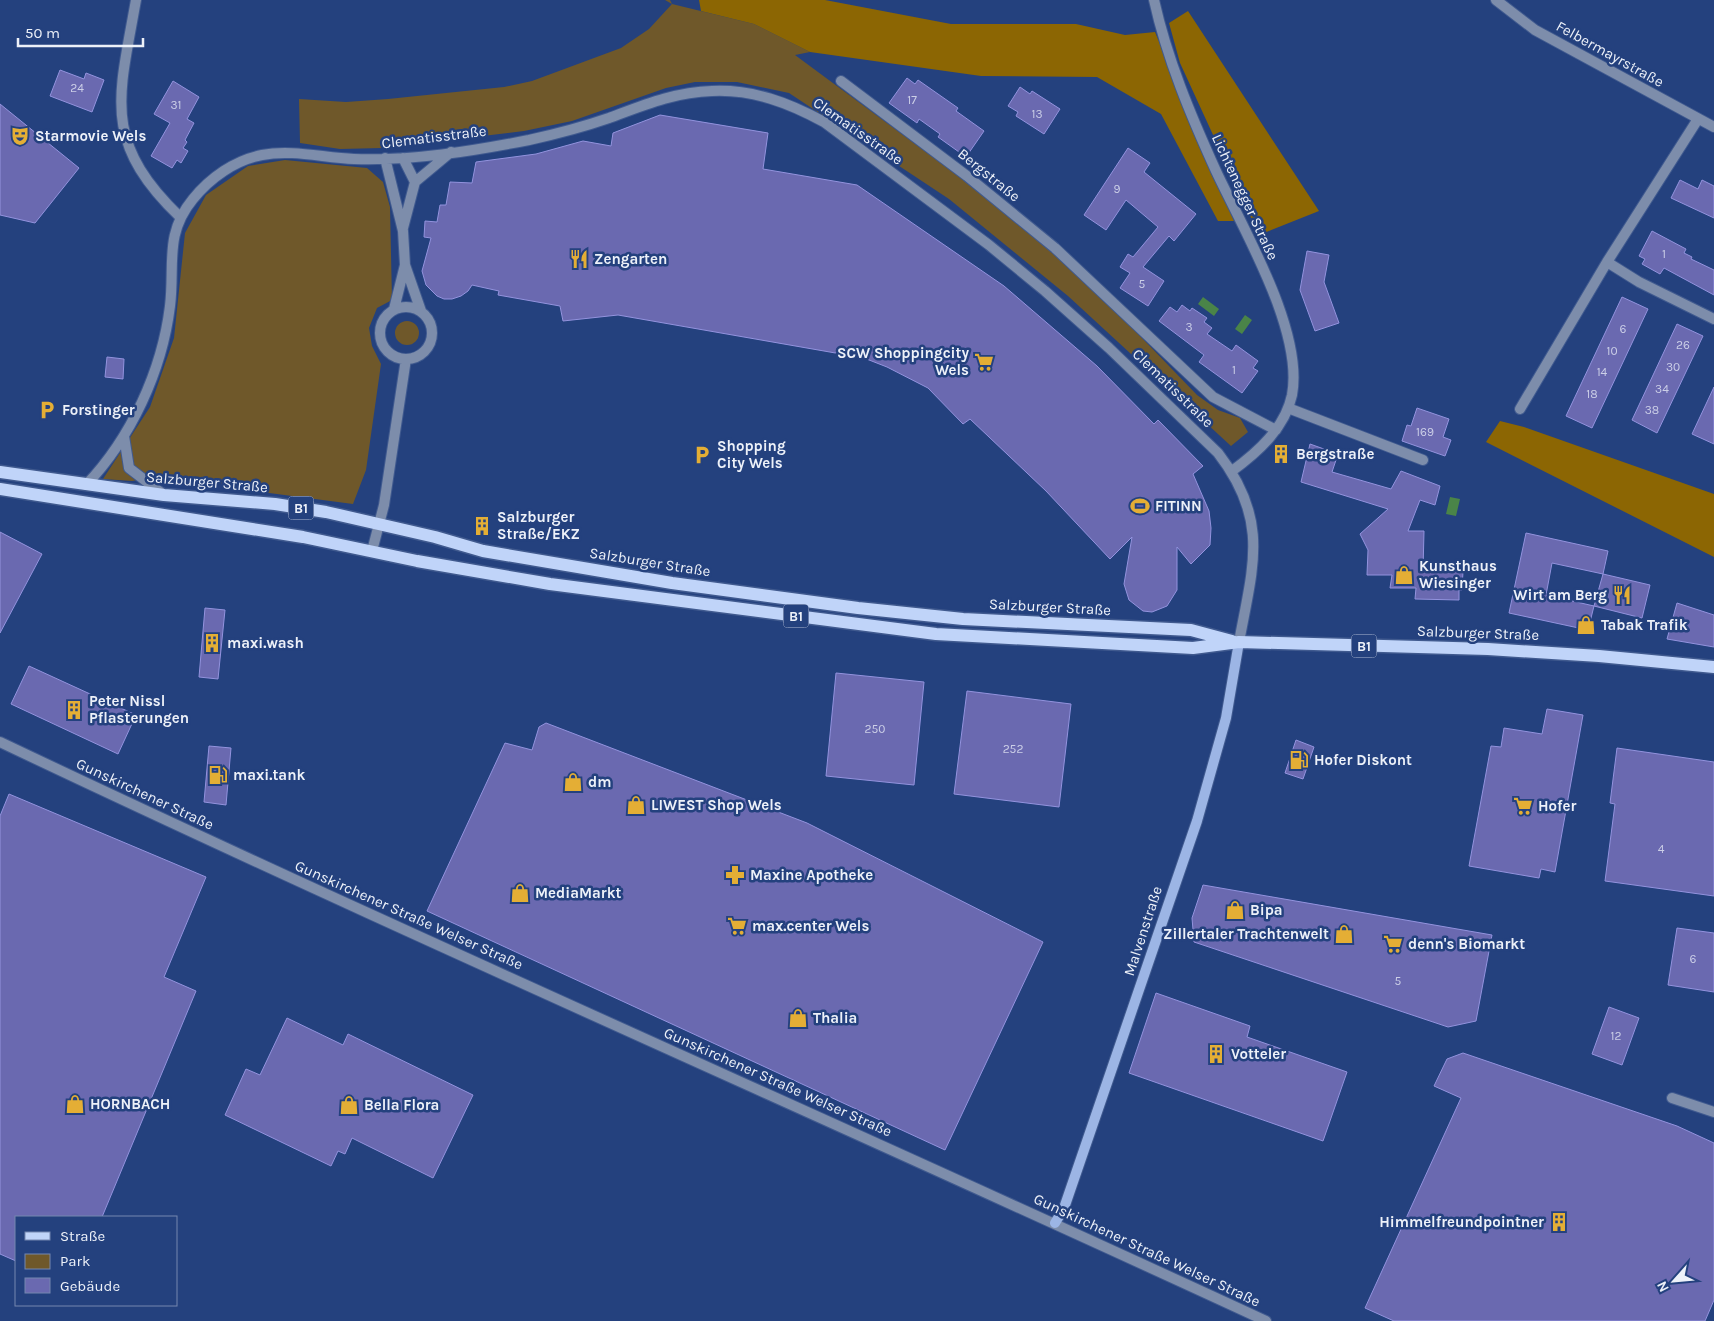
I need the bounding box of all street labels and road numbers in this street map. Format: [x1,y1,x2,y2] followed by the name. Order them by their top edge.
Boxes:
[1553,17,1667,91] street label: Felbermayrstraße
[810,93,906,169] street label: Clematisstraße
[381,122,487,152] street label: Clematisstraße
[1208,131,1282,263] street label: Lichtenegger Straße
[954,144,1024,206] street label: Bergstraße
[1129,345,1217,431] street label: Clematisstraße
[145,468,269,496] street label: Salzburger Straße
[288,496,314,520] road number: B1
[588,544,712,580] street label: Salzburger Straße
[988,595,1112,619] street label: Salzburger Straße
[784,604,808,628] road number: B1
[1417,622,1539,644] street label: Salzburger Straße
[1352,634,1376,658] road number: B1
[73,754,217,834] street label: Gunskirchener Straße
[292,856,526,974] street label: Gunskirchener Straße Welser Straße
[1120,884,1166,978] street label: Malvenstraße
[661,1023,895,1141] street label: Gunskirchener Straße Welser Straße
[1031,1189,1263,1311] street label: Gunskirchener Straße Welser Straße

